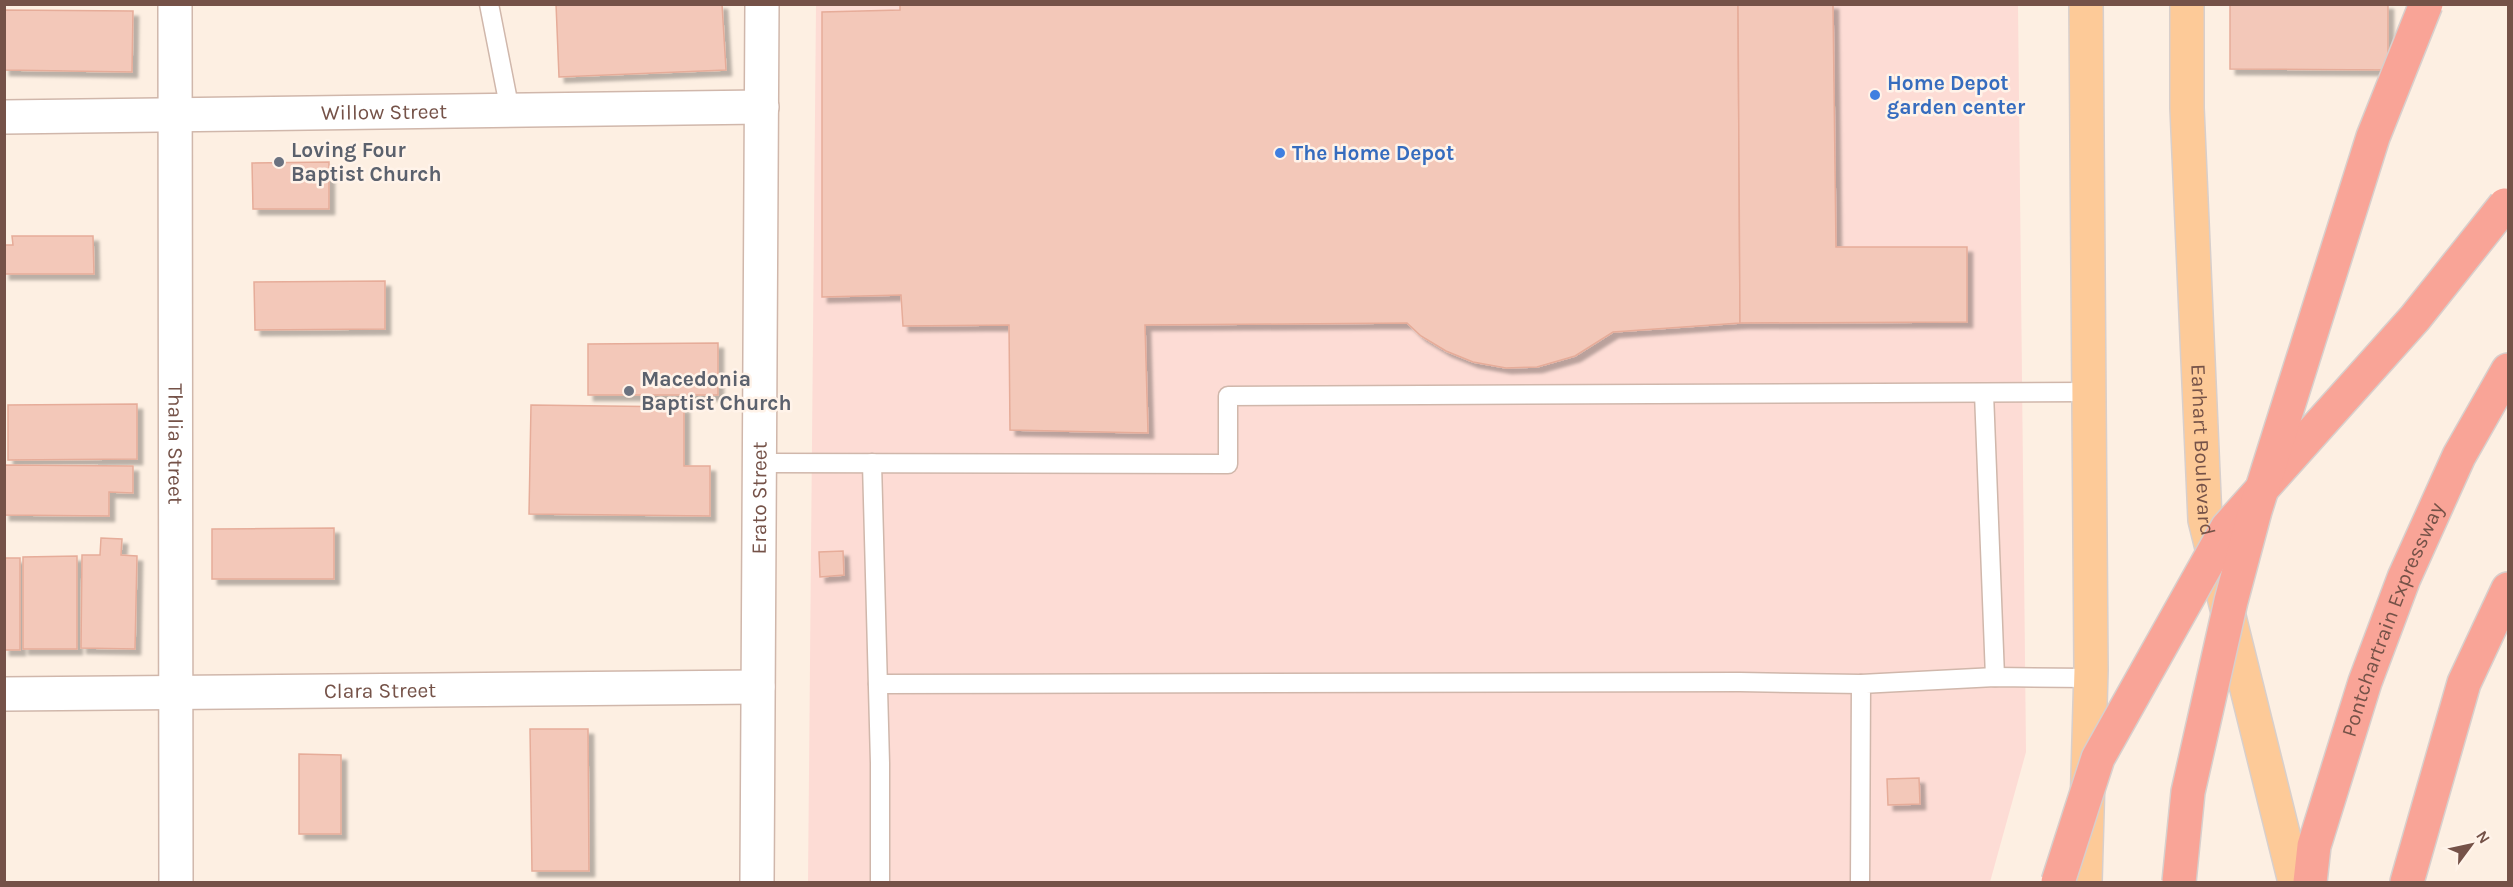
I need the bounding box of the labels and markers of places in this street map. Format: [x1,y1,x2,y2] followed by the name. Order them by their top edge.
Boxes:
[1887,71,2026,119] place label: Home Depot garden center
[1868,88,1882,102] marker: Home Depot garden center
[291,138,442,186] place label: Loving Four Baptist Church
[1292,141,1454,165] place label: The Home Depot
[1273,146,1287,160] marker: The Home Depot
[272,155,286,169] marker: Loving Four Baptist Church
[641,367,792,415] place label: Macedonia Baptist Church
[622,384,636,398] marker: Macedonia Baptist Church

